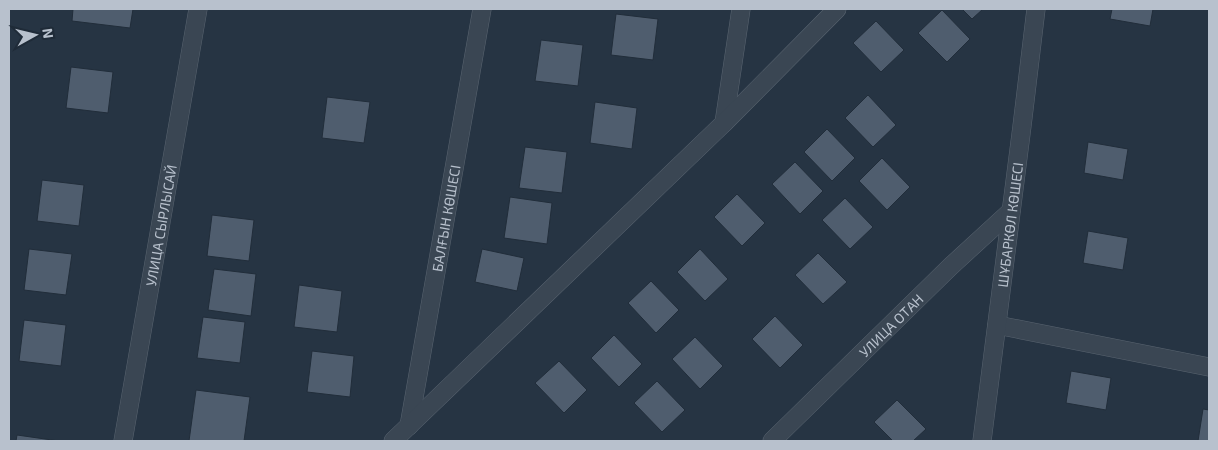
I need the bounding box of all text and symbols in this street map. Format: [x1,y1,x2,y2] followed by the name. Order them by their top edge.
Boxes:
[10,10,60,60] north arrow
[39,27,57,39] text: N
[993,161,1026,288] street label: ШҰБАРКӨЛ КӨШЕСІ
[142,163,179,287] street label: УЛИЦА СЫРЛЫСАЙ
[428,163,463,273] street label: БАЛҒЫН КӨШЕСІ
[855,290,926,360] street label: УЛИЦА ОТАН

